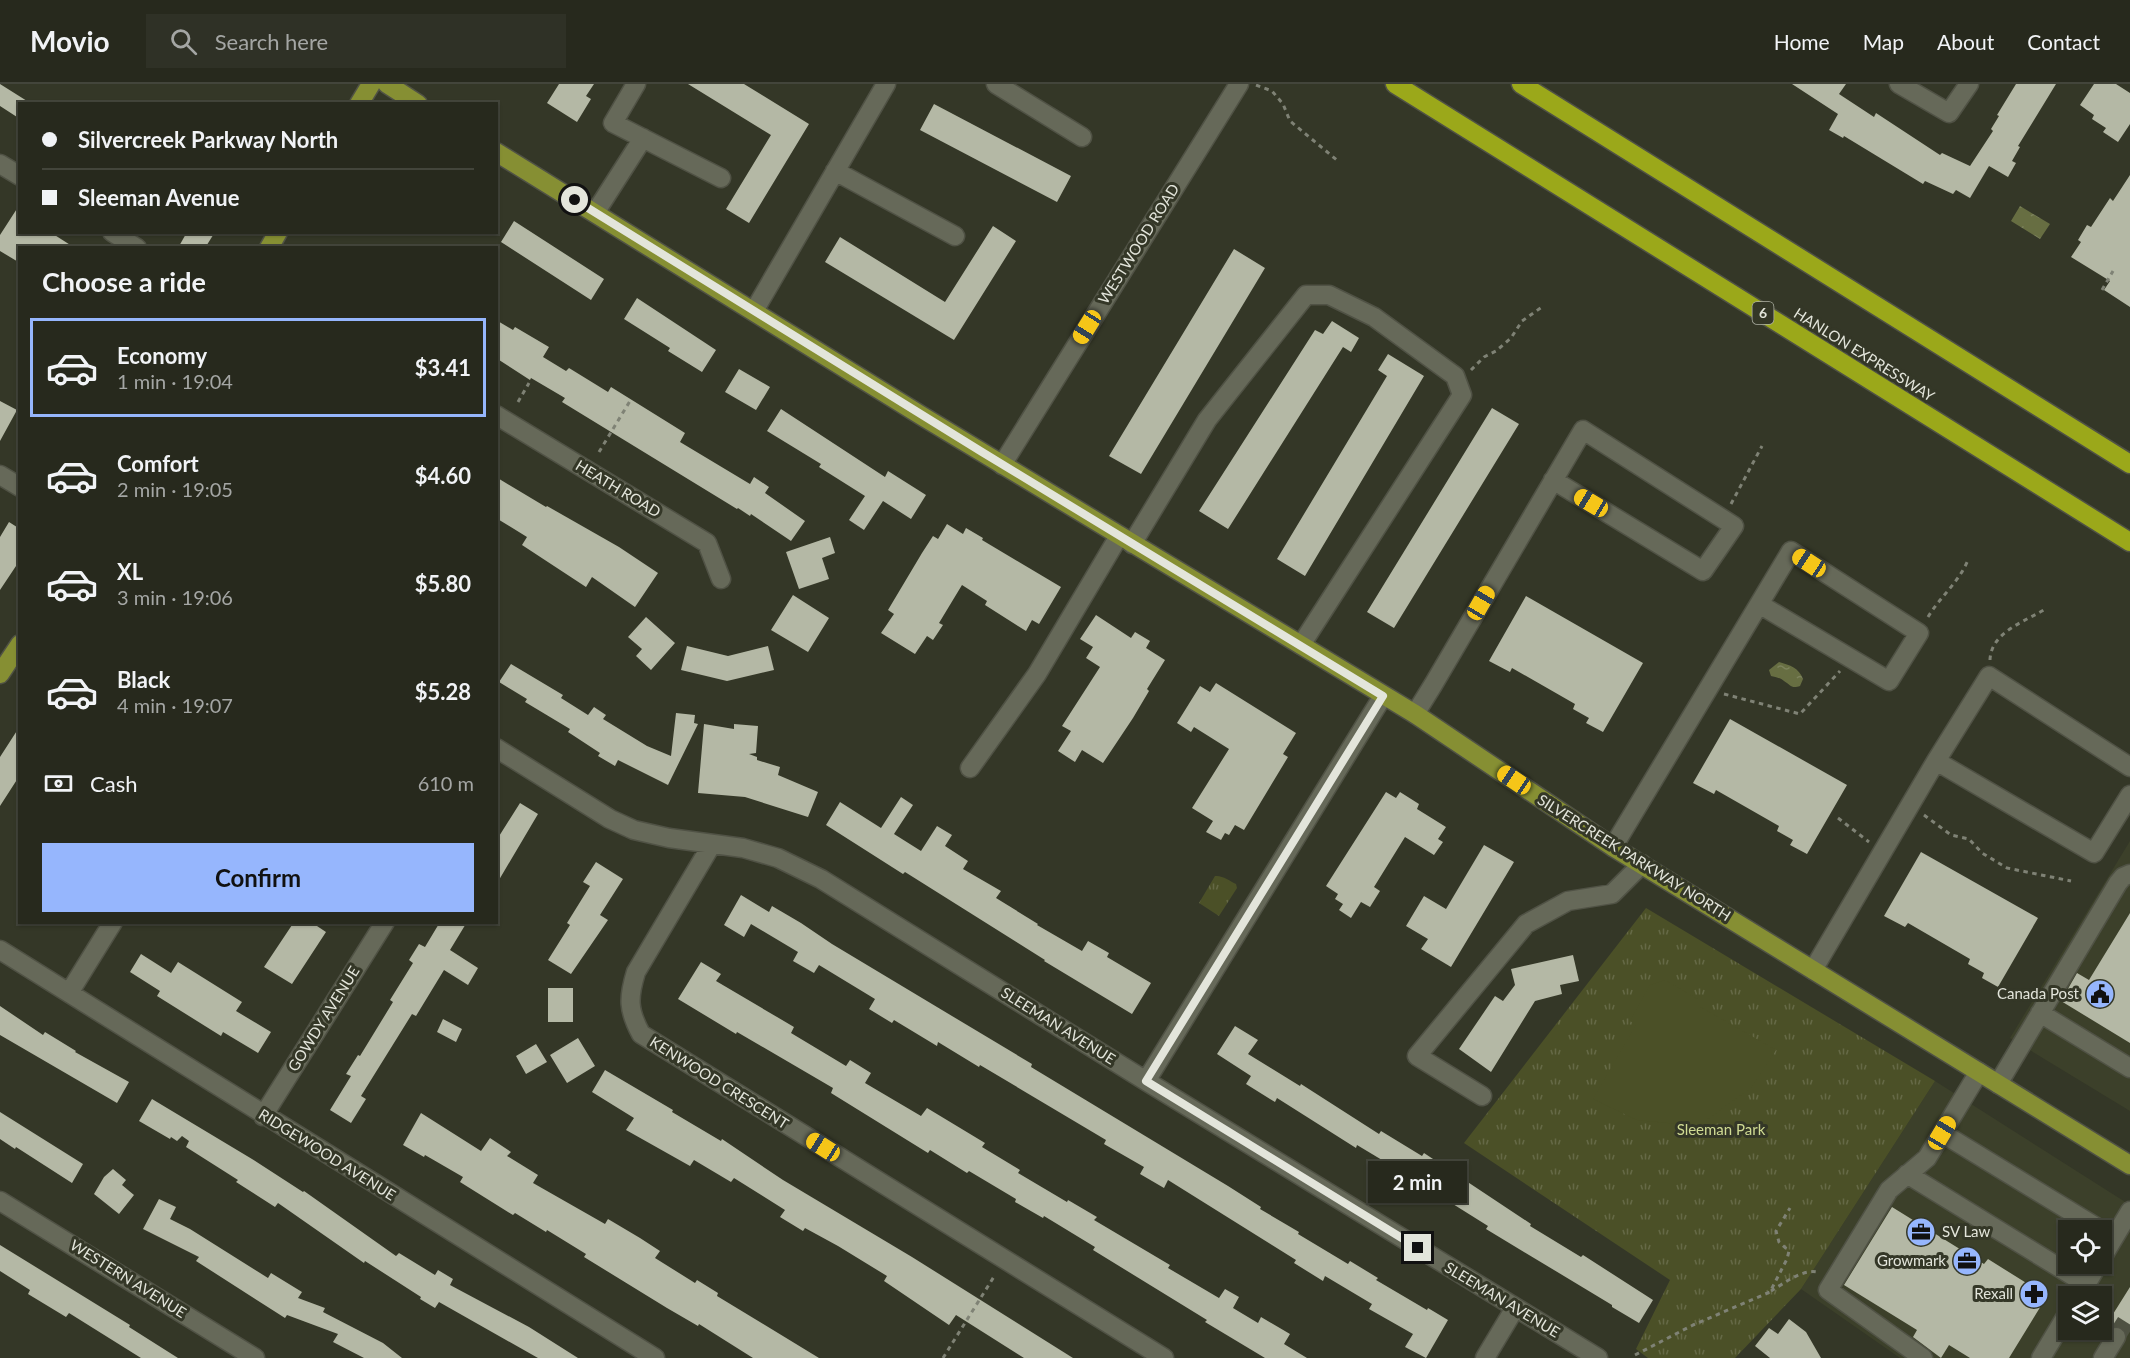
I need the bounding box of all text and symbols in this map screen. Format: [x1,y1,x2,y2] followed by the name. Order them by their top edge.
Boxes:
[146,14,566,68] search box
[30,24,110,58] text: Movio
[167,25,200,58] icon: search
[215,28,328,55] text: Search here
[1774,29,1830,54] text: Home
[1863,29,1904,54] text: Map
[1937,29,1994,54] text: About
[2027,29,2100,54] text: Contact
[78,126,338,153] text: Silvercreek Parkway North
[1094,180,1182,307] street label: WESTWOOD ROAD
[78,184,239,211] text: Sleeman Avenue
[561,186,588,213] route start
[42,265,206,298] text: Choose a ride
[1752,302,1774,324] road number: 6
[1791,303,1939,405] street label: HANLON EXPRESSWAY
[1070,307,1104,347] car
[45,341,99,395] icon: car
[117,342,207,369] text: Economy
[415,354,471,381] text: $3.41
[117,369,233,393] text: 1 min · 19:04
[45,449,99,503] icon: car
[117,450,199,477] text: Comfort
[573,456,664,521] street label: HEATH ROAD
[415,462,471,489] text: $4.60
[117,477,233,501] text: 2 min · 19:05
[1571,486,1611,520] car
[1789,546,1829,580] car
[45,557,99,611] icon: car
[117,558,143,585] text: XL
[415,570,471,597] text: $5.80
[1464,583,1498,623] car
[117,585,233,609] text: 3 min · 19:06
[45,665,99,719] icon: car
[117,666,170,693] text: Black
[415,678,471,705] text: $5.28
[117,693,233,717] text: 4 min · 19:07
[1494,762,1534,798] car
[42,767,75,800] icon: cash
[90,770,137,797] text: Cash
[418,771,474,795] text: 610 m
[1535,790,1734,924] street label: SILVERCREEK PARKWAY NORTH
[42,843,474,912] button: Confirm
[284,963,363,1074] street label: GOWDY AVENUE
[2084,978,2116,1010] public building icon: Canada Post
[998,983,1119,1068] street label: SLEEMAN AVENUE
[1997,984,2080,1002] place label: Canada Post
[647,1032,792,1132] street label: KENWOOD CRESCENT
[256,1105,399,1204] street label: RIDGEWOOD AVENUE
[1925,1113,1959,1153] car
[1677,1120,1766,1138] park label: Sleeman Park
[803,1130,843,1164] car
[1368,1161,1468,1203] callout: 2 min
[1393,1170,1442,1194] text: 2 min
[1905,1216,1937,1248] office icon: SV Law
[2058,1220,2112,1340] map controls
[2058,1220,2112,1274] button: locate
[1942,1222,1991,1240] place label: SV Law
[1404,1234,1431,1261] route end
[67,1235,190,1321] street label: WESTERN AVENUE
[1951,1245,1983,1277] office icon: Growmark
[1877,1251,1946,1269] place label: Growmark
[1442,1258,1563,1341] street label: SLEEMAN AVENUE
[2018,1278,2050,1310] pharmacy icon: Rexall
[1974,1284,2013,1302] place label: Rexall
[2058,1286,2112,1340] button: layers

